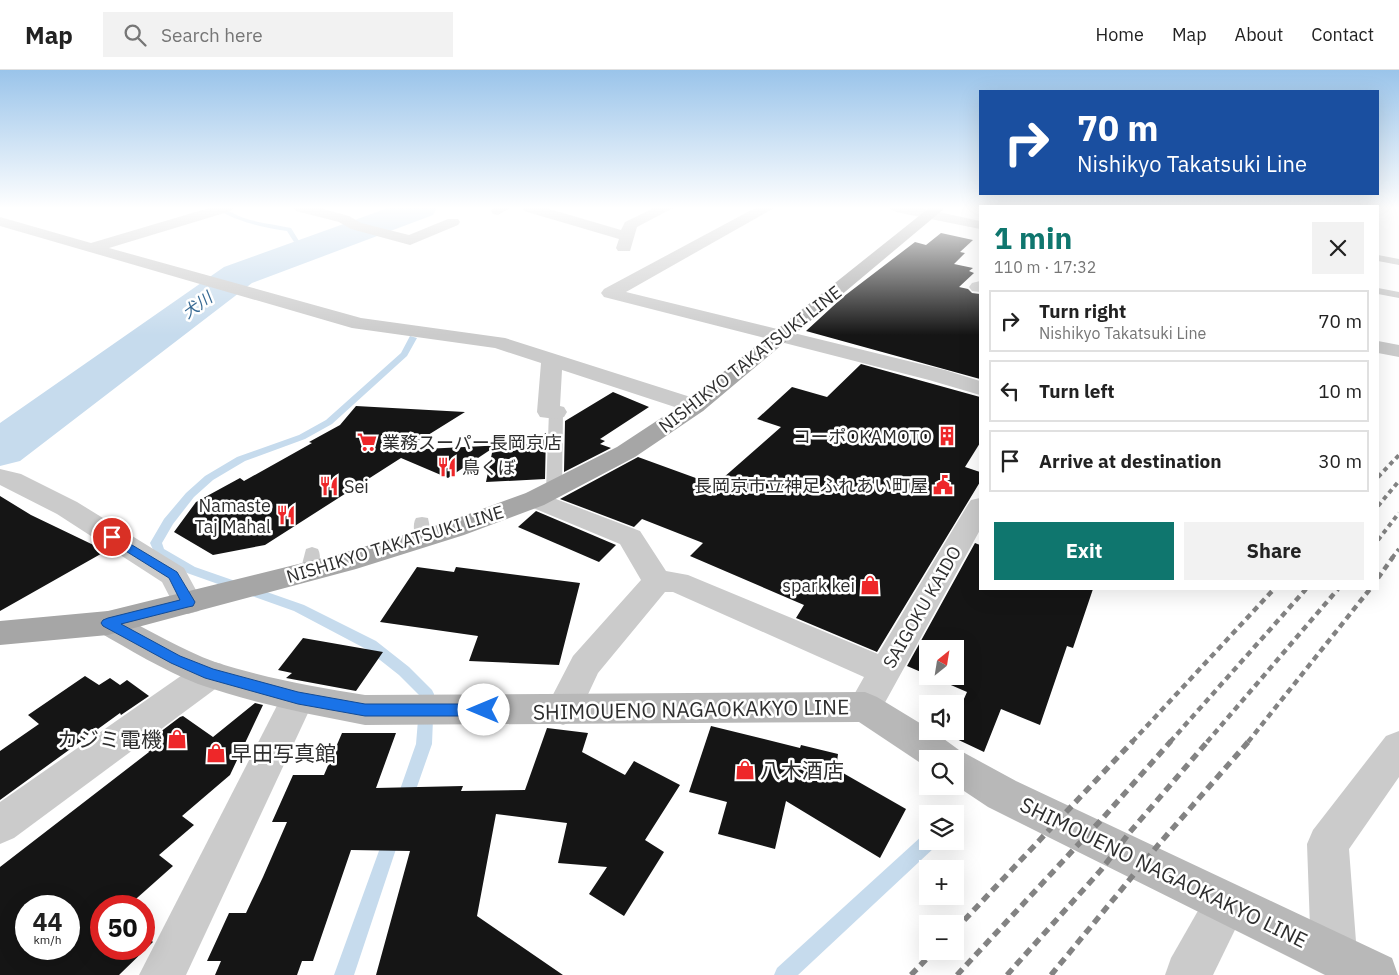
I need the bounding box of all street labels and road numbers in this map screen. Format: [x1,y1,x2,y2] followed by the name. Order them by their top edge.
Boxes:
[654,280,846,438] street label: NISHIKYO TAKATSUKI LINE
[284,500,506,588] street label: NISHIKYO TAKATSUKI LINE
[878,542,966,672] street label: SAIGOKU KAIDO
[532,692,850,726] street label: SHIMOUENO NAGAOKAKYO LINE
[1016,790,1312,954] street label: SHIMOUENO NAGAOKAKYO LINE

